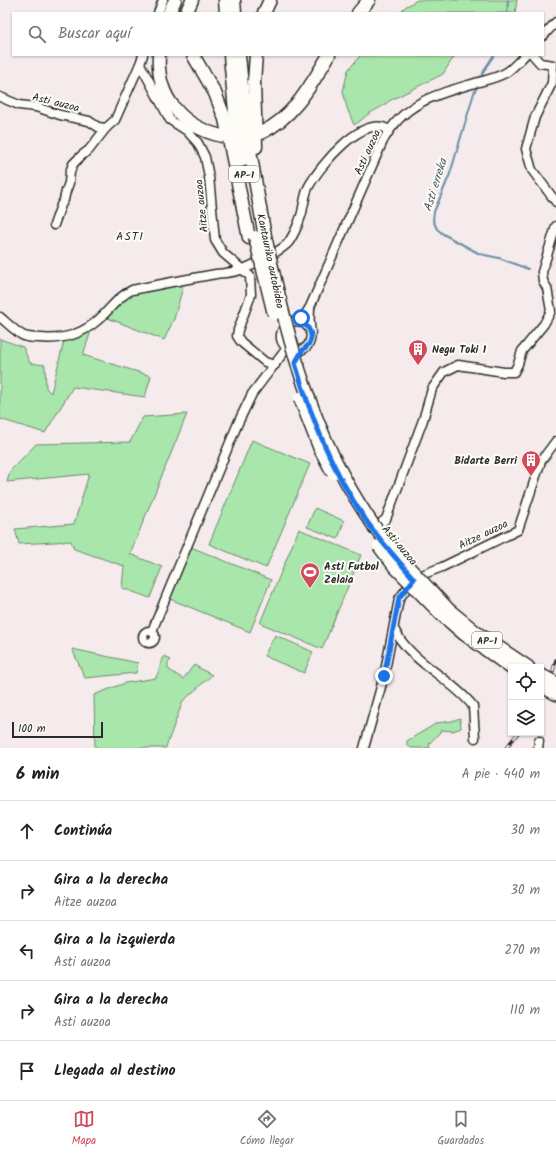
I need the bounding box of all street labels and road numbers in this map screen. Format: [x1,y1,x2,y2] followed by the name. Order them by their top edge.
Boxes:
[30,88,81,118] street label: Asti auzoa
[350,127,386,178] street label: Asti auzoa
[229,166,259,182] road number: AP-1
[190,178,214,233] street label: Aitze auzoa
[251,212,289,310] street label: Kantauriko autobidea
[456,515,511,555] street label: Aitze auzoa
[377,521,422,570] street label: Asti auzoa
[472,632,502,648] road number: AP-1

